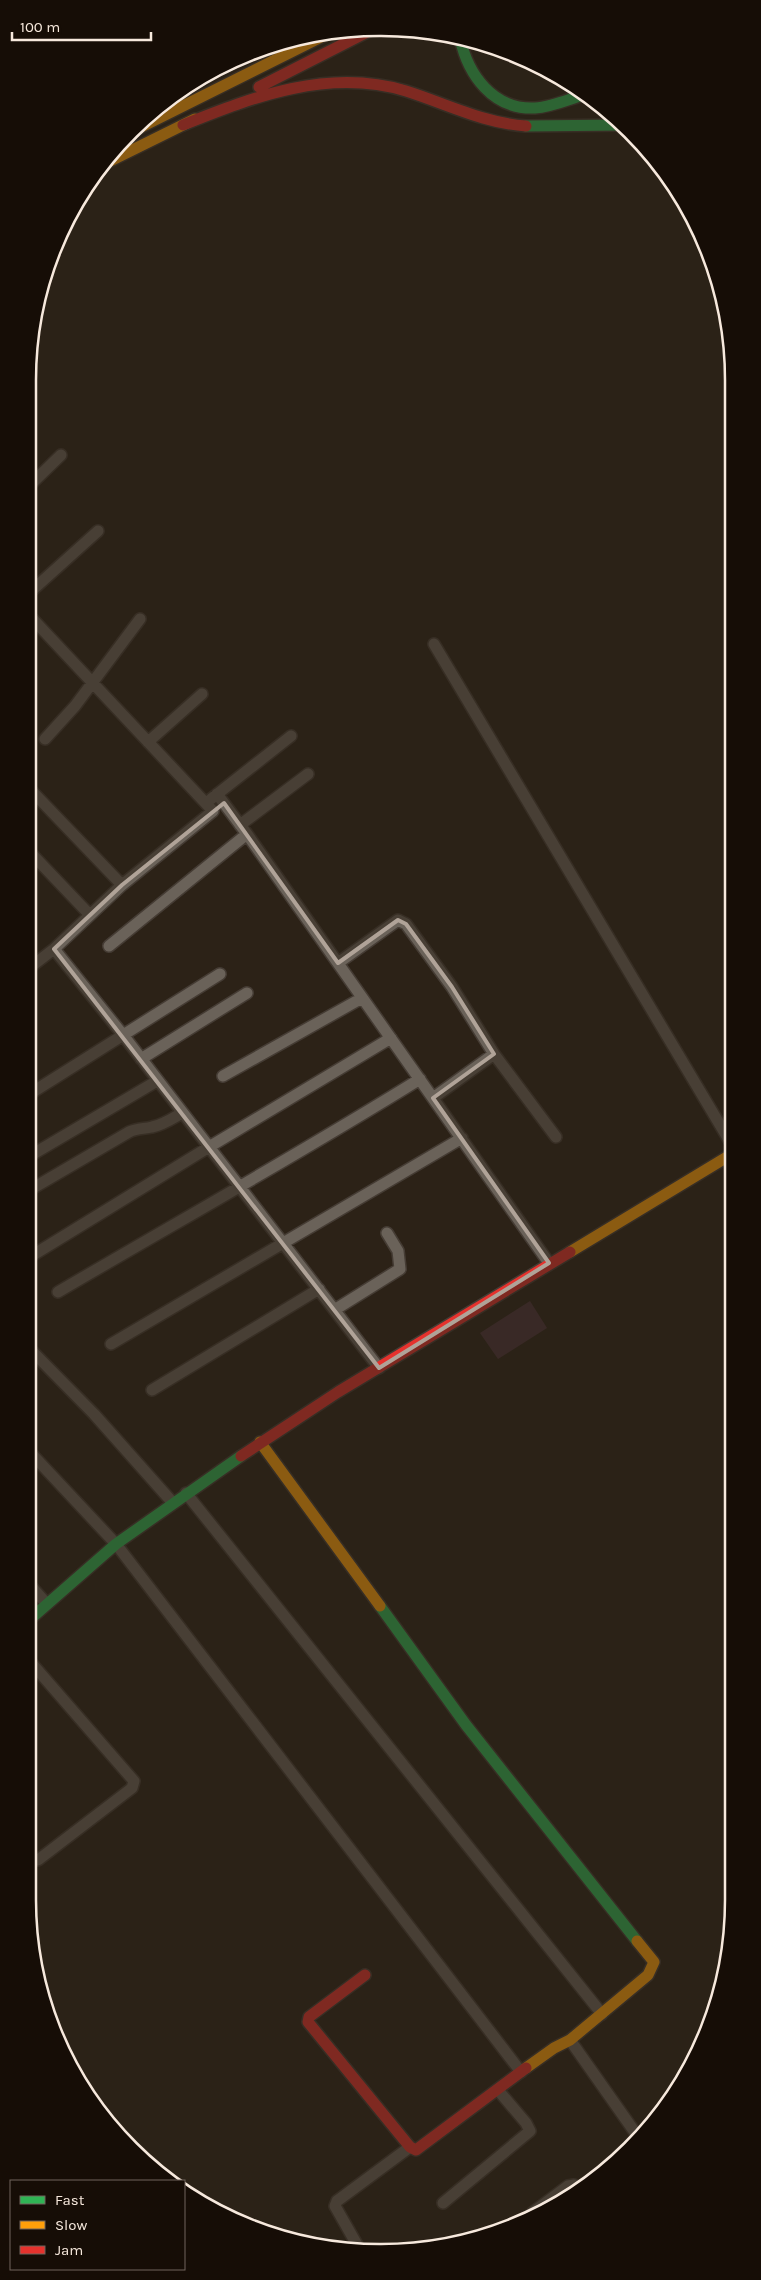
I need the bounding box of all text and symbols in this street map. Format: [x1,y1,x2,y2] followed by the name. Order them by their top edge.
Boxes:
[12,10,151,42] scale bar
[20,18,60,36] text: 100 m
[10,2180,185,2270] legend
[55,2191,85,2209] text: Fast
[55,2216,87,2234] text: Slow
[55,2241,83,2259] text: Jam

